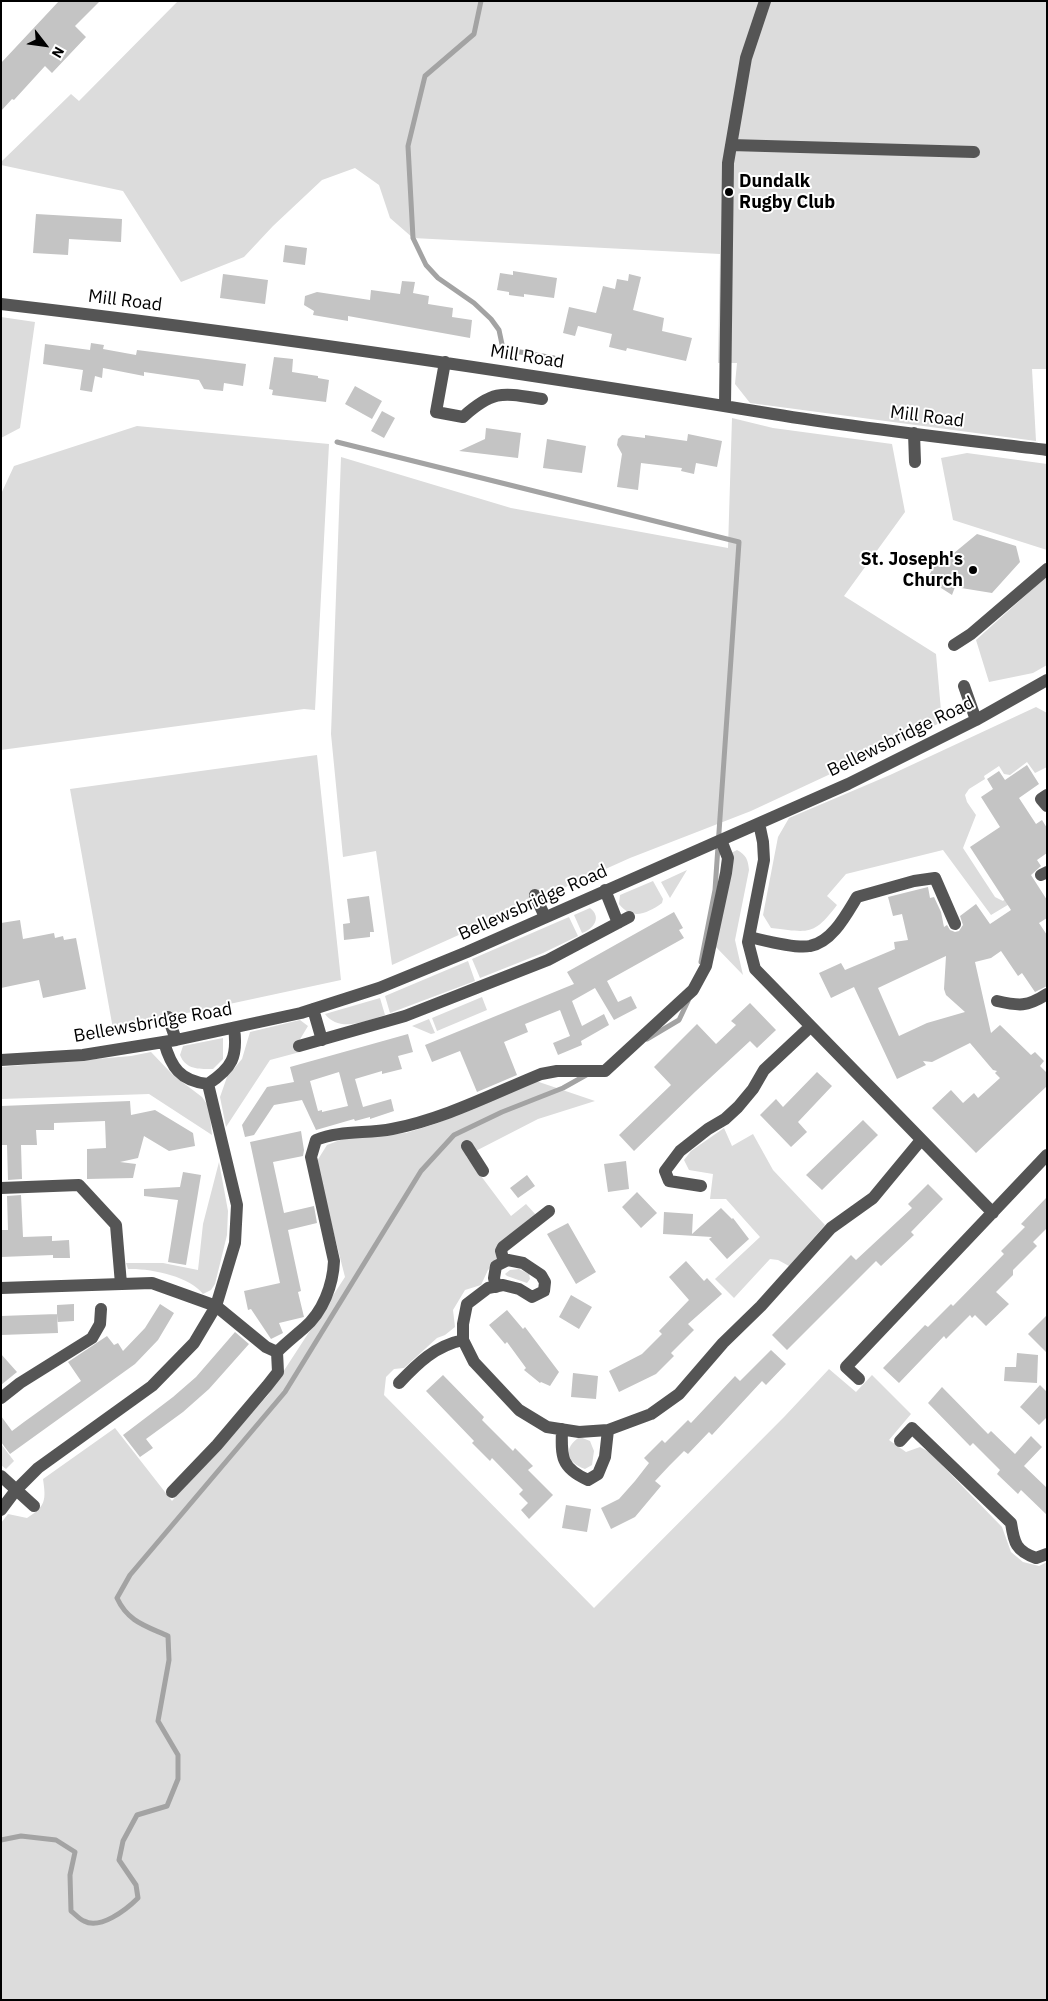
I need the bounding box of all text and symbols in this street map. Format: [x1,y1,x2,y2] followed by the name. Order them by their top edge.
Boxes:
[20,20,70,70] north arrow
[48,44,68,61] text: N
[739,171,835,213] place label: Dundalk Rugby Club
[723,186,735,198] marker: Dundalk Rugby Club
[87,286,163,316] street label: Mill Road
[489,341,565,373] street label: Mill Road
[889,402,965,432] street label: Mill Road
[860,549,963,592] place label: St. Joseph's Church
[967,564,979,576] marker: St. Joseph's Church
[824,692,978,782] street label: Bellewsbridge Road
[455,860,611,946] street label: Bellewsbridge Road
[72,998,234,1048] street label: Bellewsbridge Road

